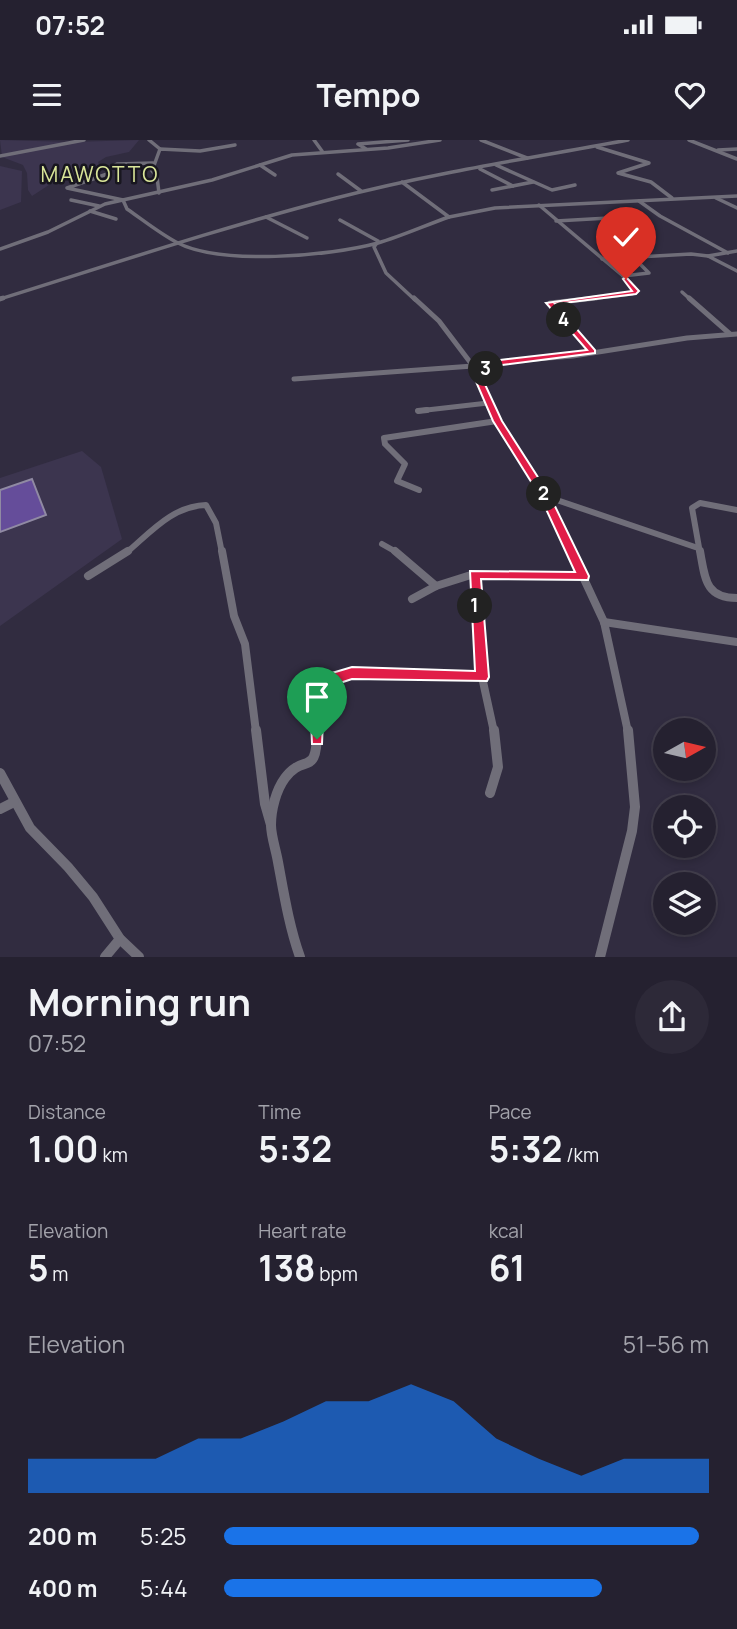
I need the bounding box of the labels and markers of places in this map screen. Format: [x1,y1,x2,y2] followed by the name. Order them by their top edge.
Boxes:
[596,207,656,279] pin
[546,302,582,338] pin: 4
[468,352,504,386] pin: 3
[526,476,562,512] pin: 2
[458,588,492,624] pin: 1
[287,667,347,739] pin

